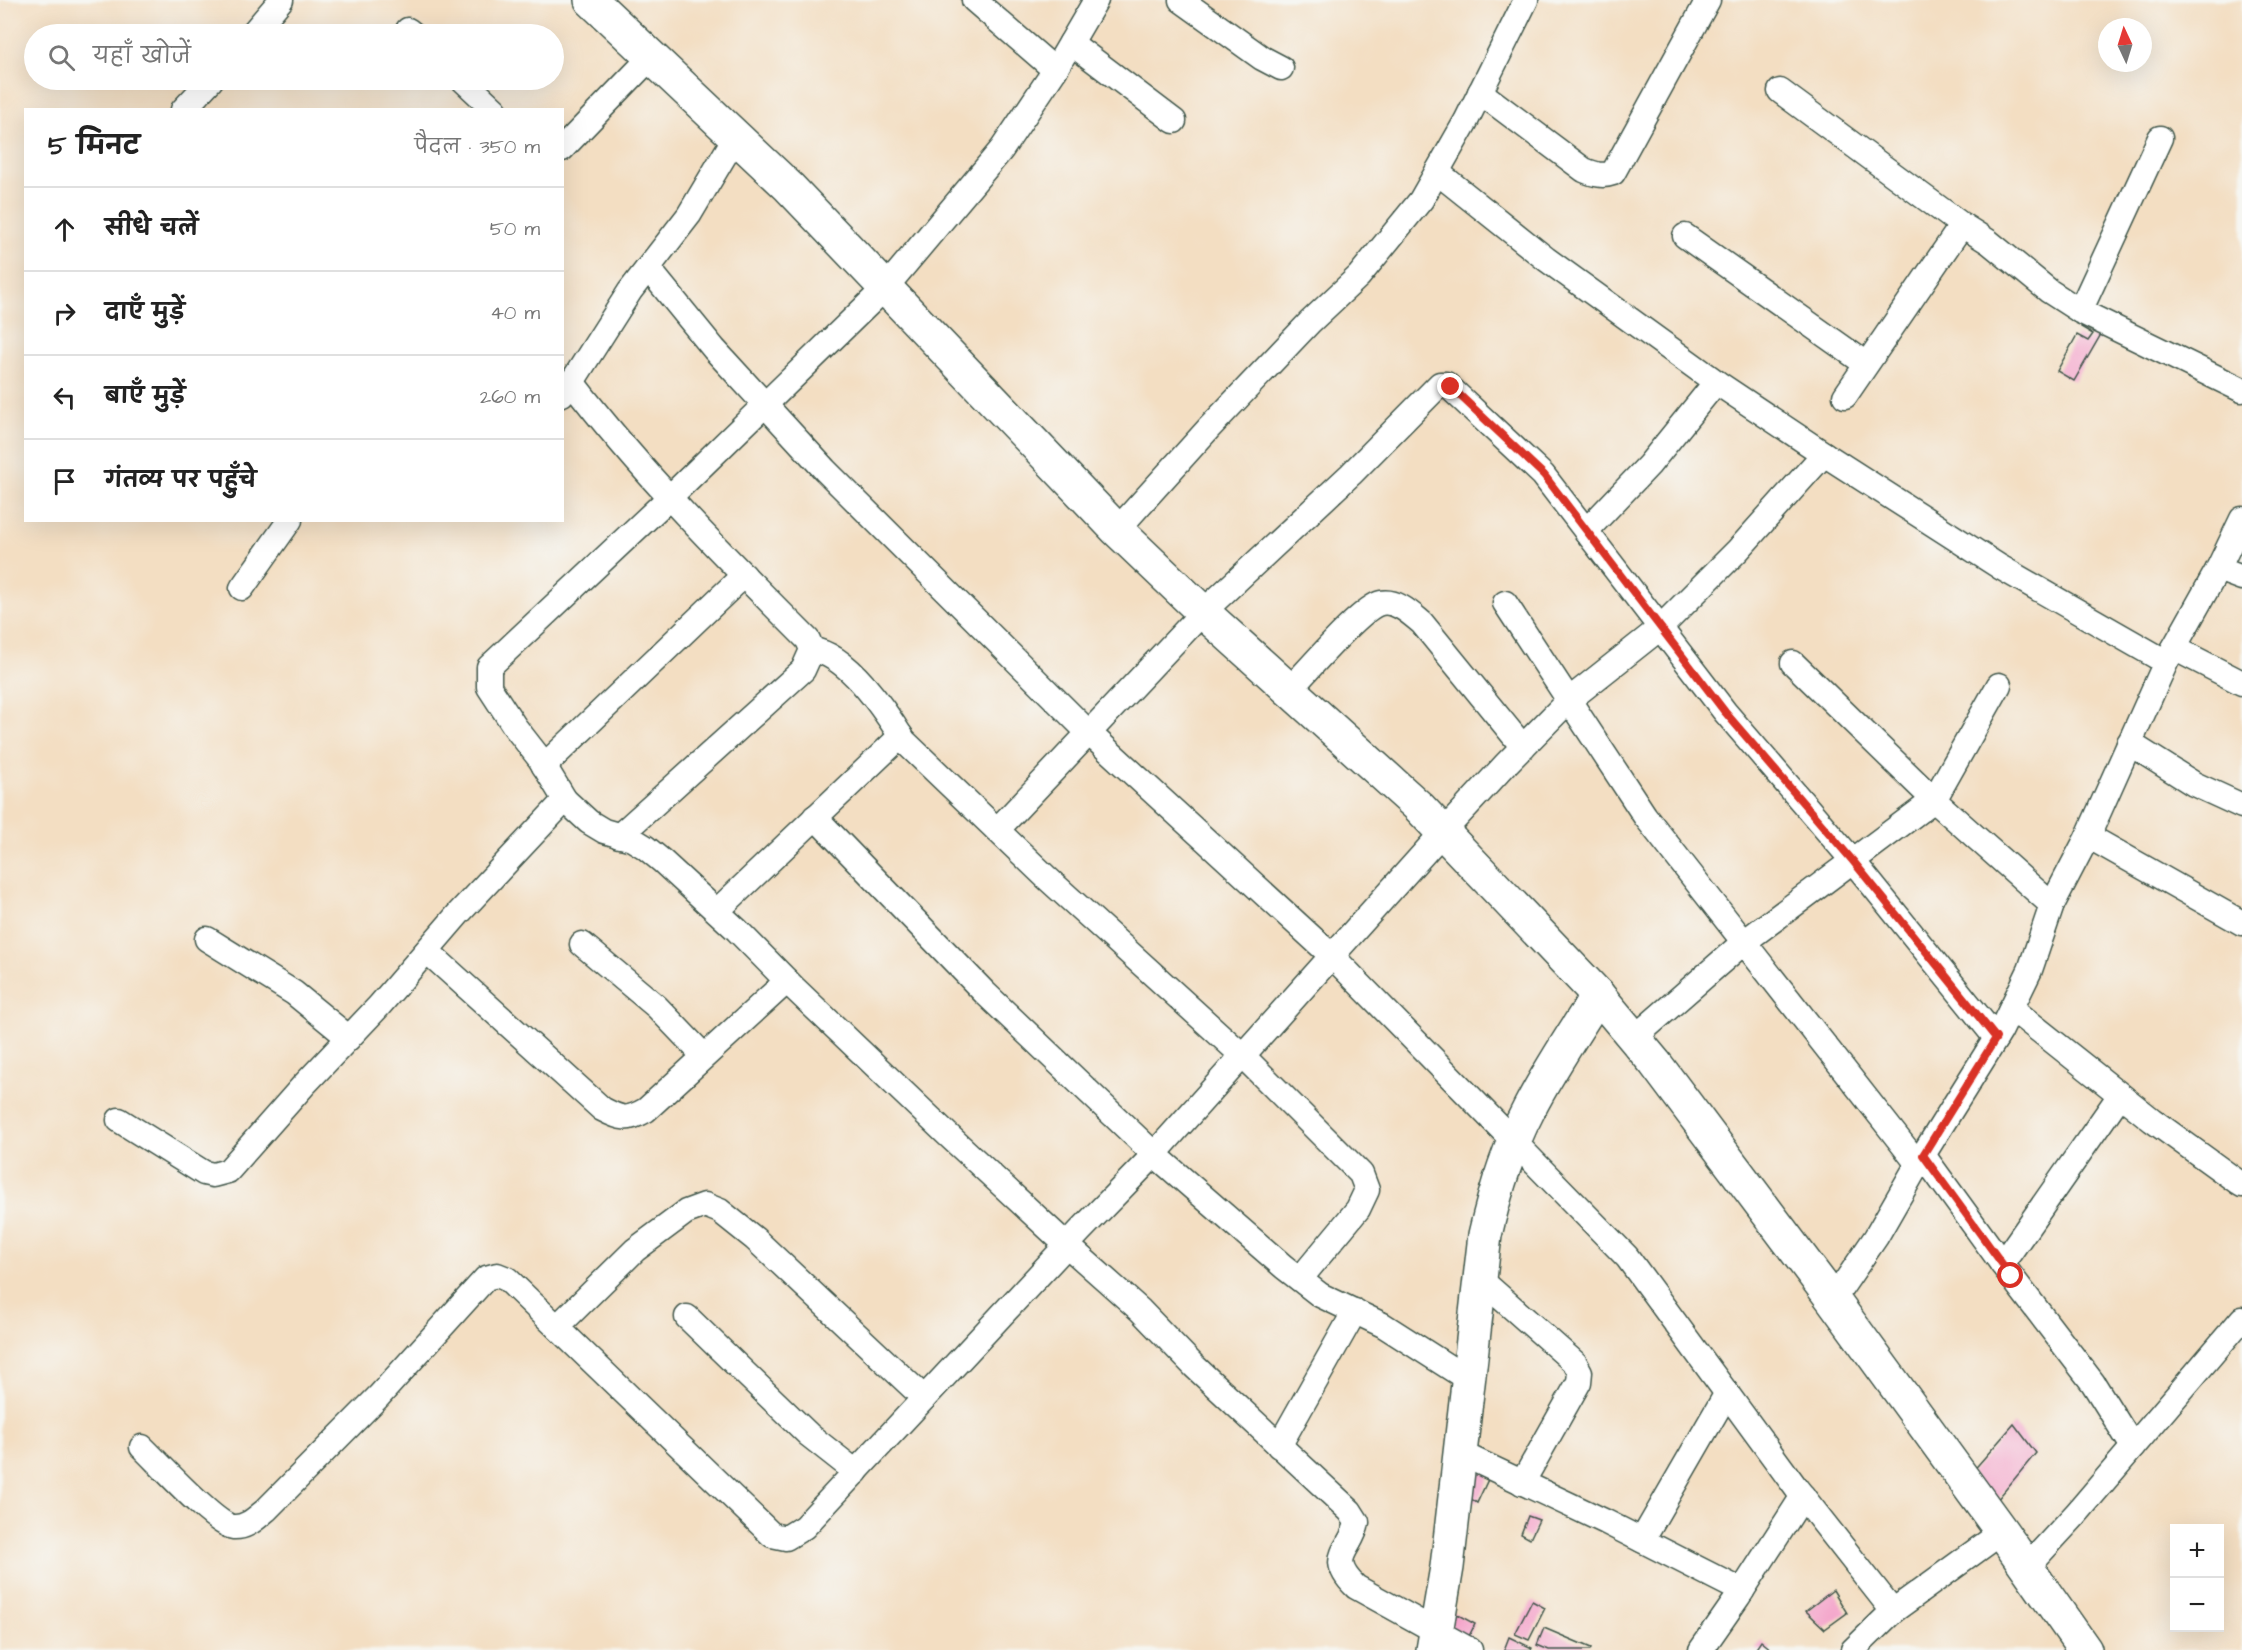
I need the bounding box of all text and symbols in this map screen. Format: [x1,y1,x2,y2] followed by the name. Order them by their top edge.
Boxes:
[2098,18,2152,72] north arrow
[24,24,564,90] search box
[45,41,78,74] icon: search
[93,41,191,72] text: यहाँ खोजें
[48,128,140,164] text: 5 मिनट
[414,133,540,161] text: पैदल · 350 m
[48,213,81,246] icon: ahead
[105,213,198,244] text: सीधे चलें
[490,215,540,243] text: 50 m
[48,297,81,330] icon: right
[105,297,185,328] text: दाएँ मुड़ें
[490,299,540,327] text: 40 m
[1437,373,1463,399] route end
[48,381,81,414] icon: left
[105,381,185,412] text: बाएँ मुड़ें
[480,383,540,411] text: 260 m
[48,465,81,498] icon: arrive
[105,465,256,496] text: गंतव्य पर पहुँचे
[1997,1262,2023,1288] route start
[2170,1524,2224,1632] map controls
[2170,1524,2224,1578] button: +
[2170,1578,2224,1632] button: −

